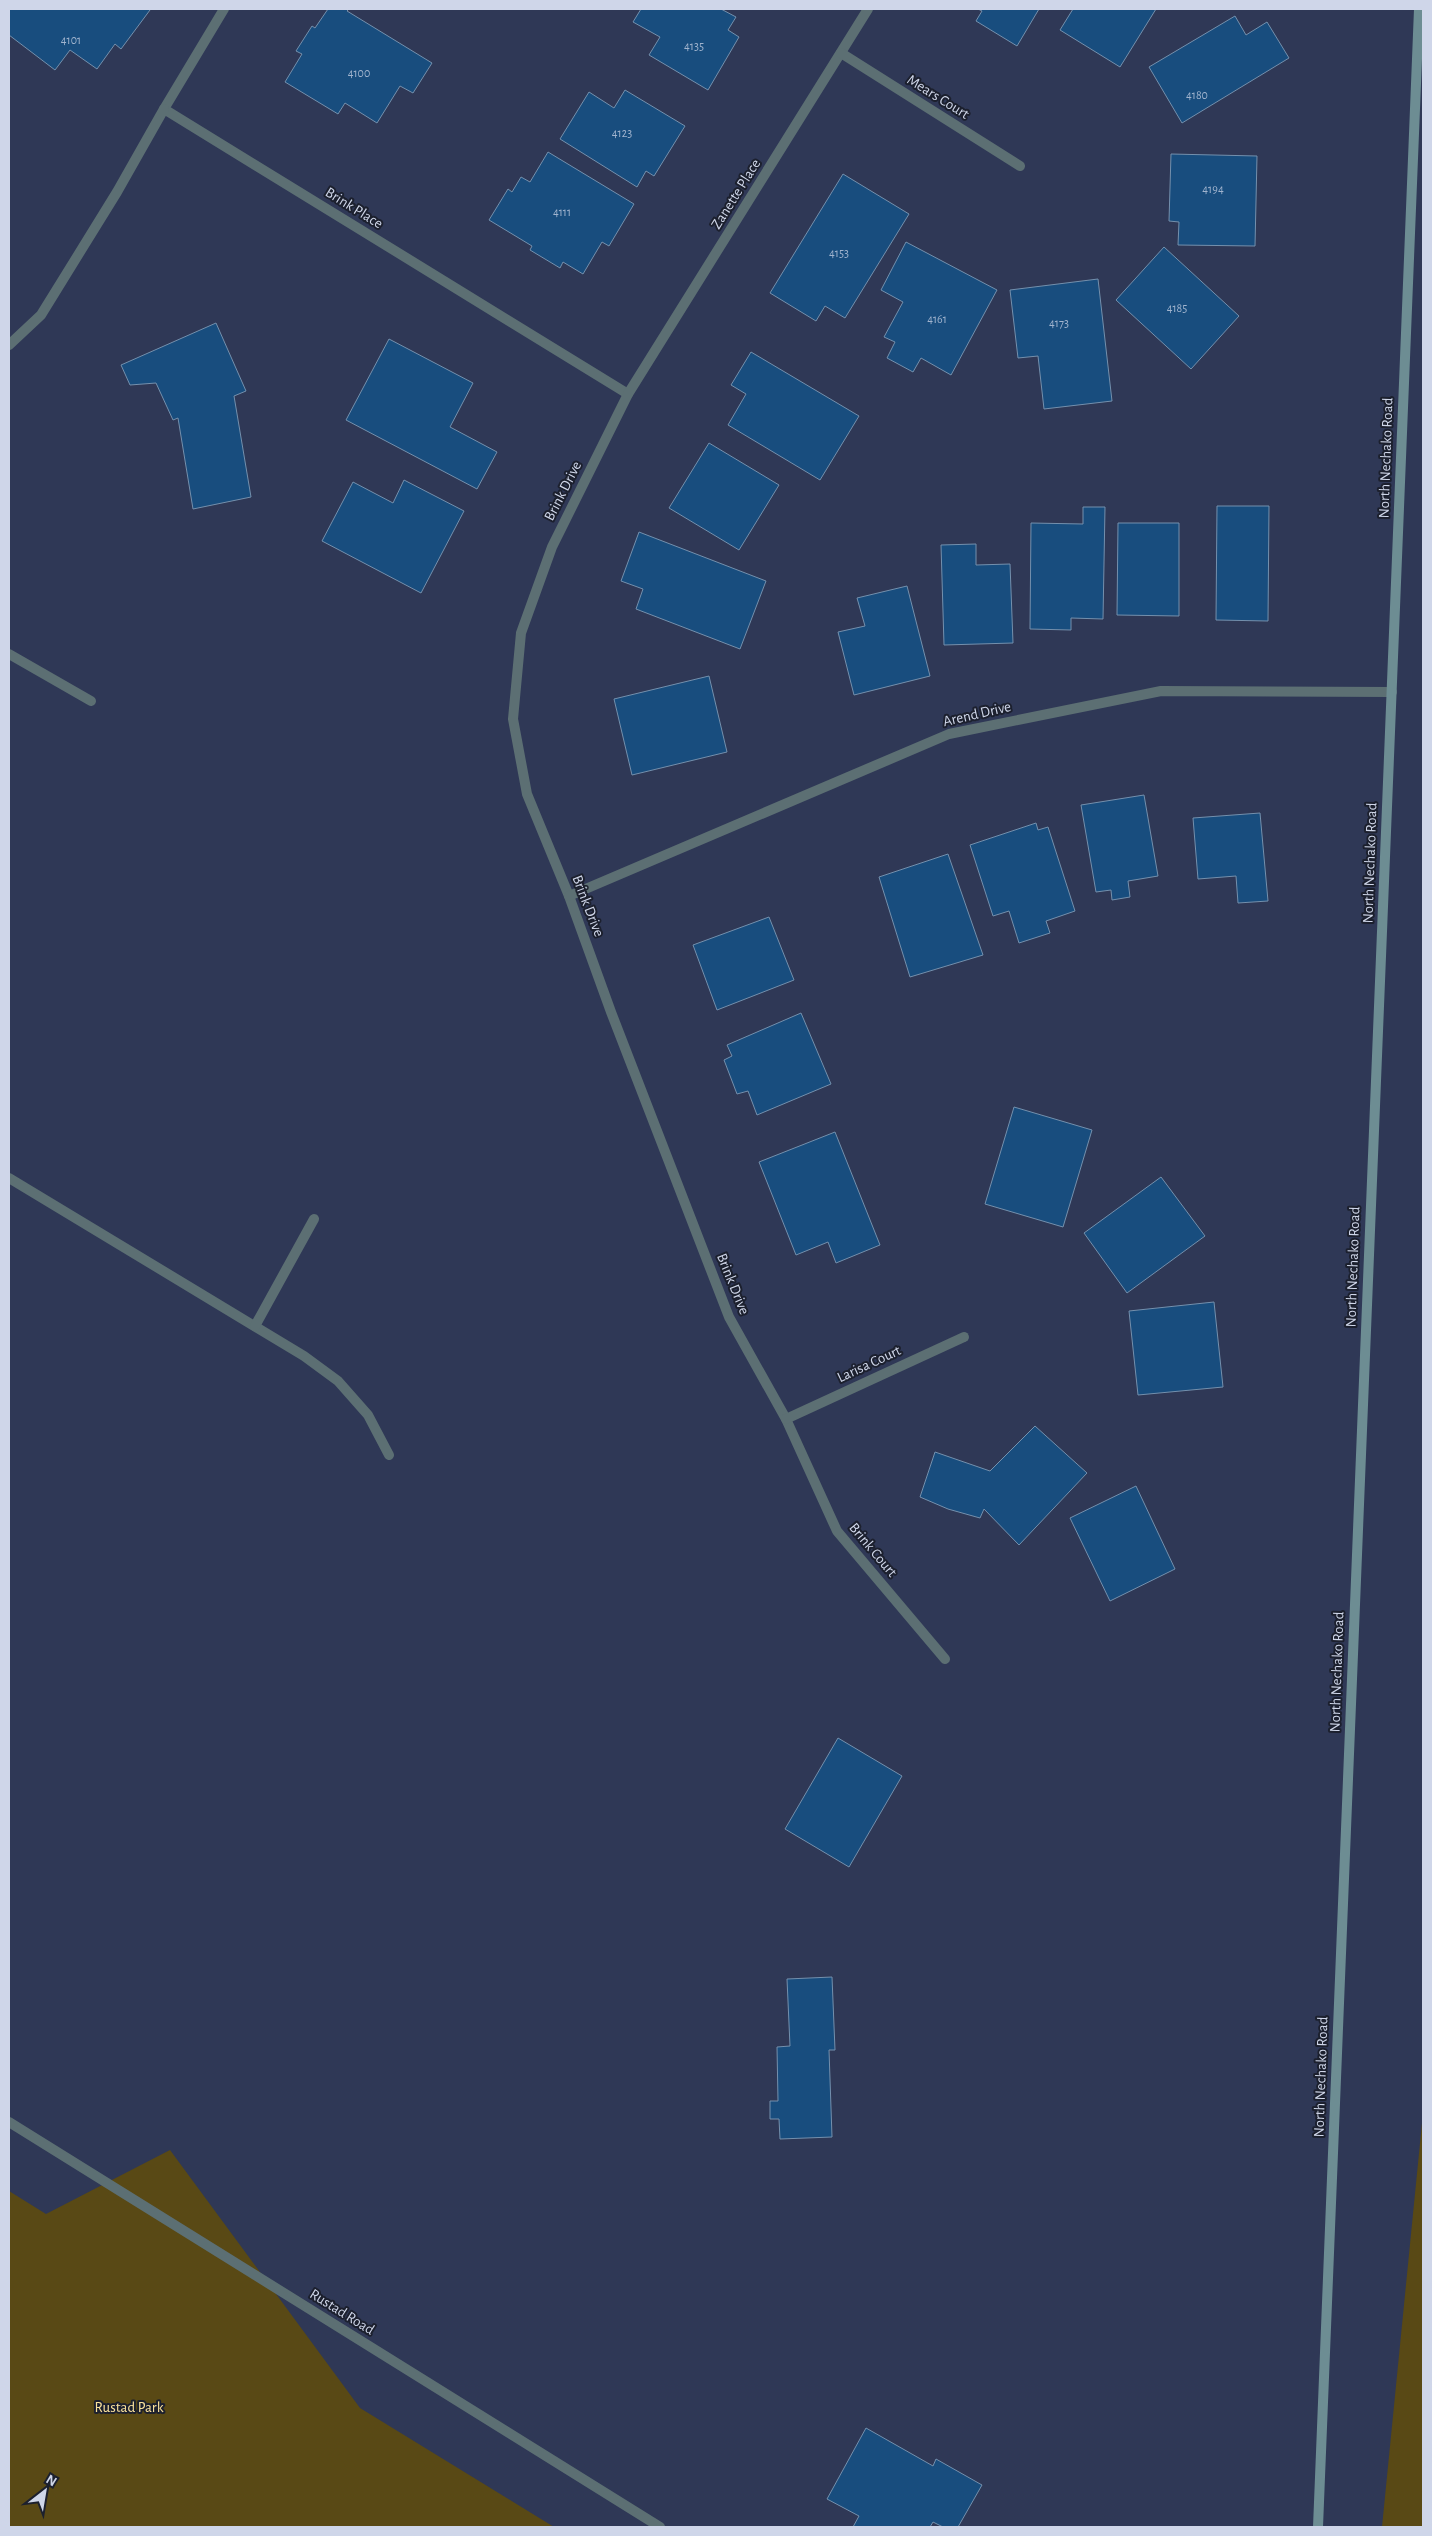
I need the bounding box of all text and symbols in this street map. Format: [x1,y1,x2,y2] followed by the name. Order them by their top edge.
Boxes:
[61,34,81,46] house number: 4101
[684,40,704,52] house number: 4135
[348,67,370,79] house number: 4100
[904,72,972,122] street label: Mears Court
[1186,89,1208,101] house number: 4180
[612,127,632,139] house number: 4123
[709,156,763,232] street label: Zanette Place
[1202,183,1224,195] house number: 4194
[323,185,385,232] street label: Brink Place
[553,206,571,218] house number: 4111
[829,247,849,259] house number: 4153
[1167,302,1187,314] house number: 4185
[927,313,947,325] house number: 4161
[1049,317,1069,329] house number: 4173
[1376,397,1396,519] street label: North Nechako Road
[542,459,584,523] street label: Brink Drive
[941,699,1013,729] street label: Arend Drive
[1360,802,1380,924] street label: North Nechako Road
[569,873,607,939] street label: Brink Drive
[1343,1206,1363,1328] street label: North Nechako Road
[714,1251,752,1317] street label: Brink Drive
[835,1343,903,1385] street label: Larisa Court
[846,1520,900,1580] street label: Brink Court
[1327,1611,1347,1733] street label: North Nechako Road
[1311,2016,1331,2138] street label: North Nechako Road
[307,2286,377,2338] street label: Rustad Road
[94,2400,164,2415] park label: Rustad Park
[20,2466,70,2516] north arrow
[43,2472,59,2489] text: N

